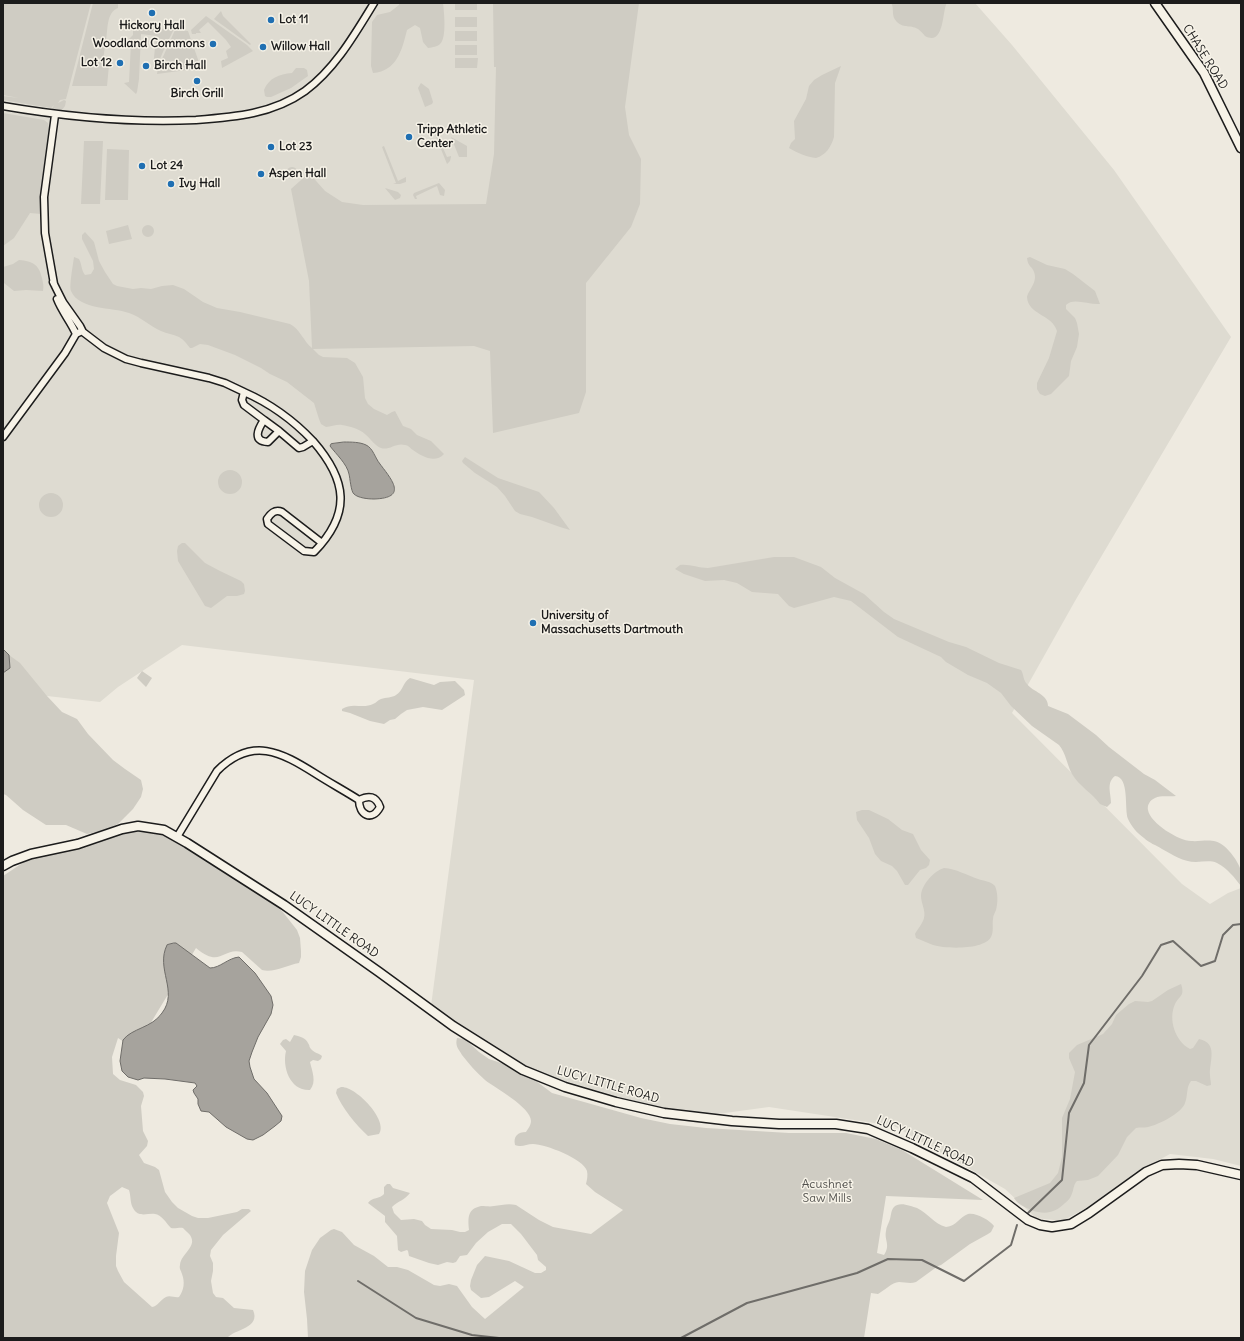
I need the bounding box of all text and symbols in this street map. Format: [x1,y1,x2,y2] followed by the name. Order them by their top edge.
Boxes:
[147,8,157,18] marker: Hickory Hall
[279,13,308,27] place label: Lot 11
[266,15,276,25] marker: Lot 11
[119,19,185,33] place label: Hickory Hall
[1179,22,1231,92] street label: CHASE ROAD
[93,37,205,51] place label: Woodland Commons
[208,39,218,49] marker: Woodland Commons
[271,40,330,54] place label: Willow Hall
[258,42,268,52] marker: Willow Hall
[81,56,112,70] place label: Lot 12
[115,58,125,68] marker: Lot 12
[154,59,206,73] place label: Birch Hall
[141,61,151,71] marker: Birch Hall
[192,76,202,86] marker: Birch Grill
[171,87,223,101] place label: Birch Grill
[417,123,487,151] place label: Tripp Athletic Center
[404,132,414,142] marker: Tripp Athletic Center
[279,140,312,154] place label: Lot 23
[266,142,276,152] marker: Lot 23
[150,159,183,173] place label: Lot 24
[137,161,147,171] marker: Lot 24
[269,167,326,181] place label: Aspen Hall
[256,169,266,179] marker: Aspen Hall
[179,177,220,191] place label: Ivy Hall
[166,179,176,189] marker: Ivy Hall
[541,609,683,637] place label: University of Massachusetts Dartmouth
[528,618,538,628] marker: University of Massachusetts Dartmouth
[287,889,381,961] street label: LUCY LITTLE ROAD
[555,1064,661,1106] street label: LUCY LITTLE ROAD
[874,1113,976,1171] street label: LUCY LITTLE ROAD
[802,1178,852,1206] park label: Acushnet Saw Mills

